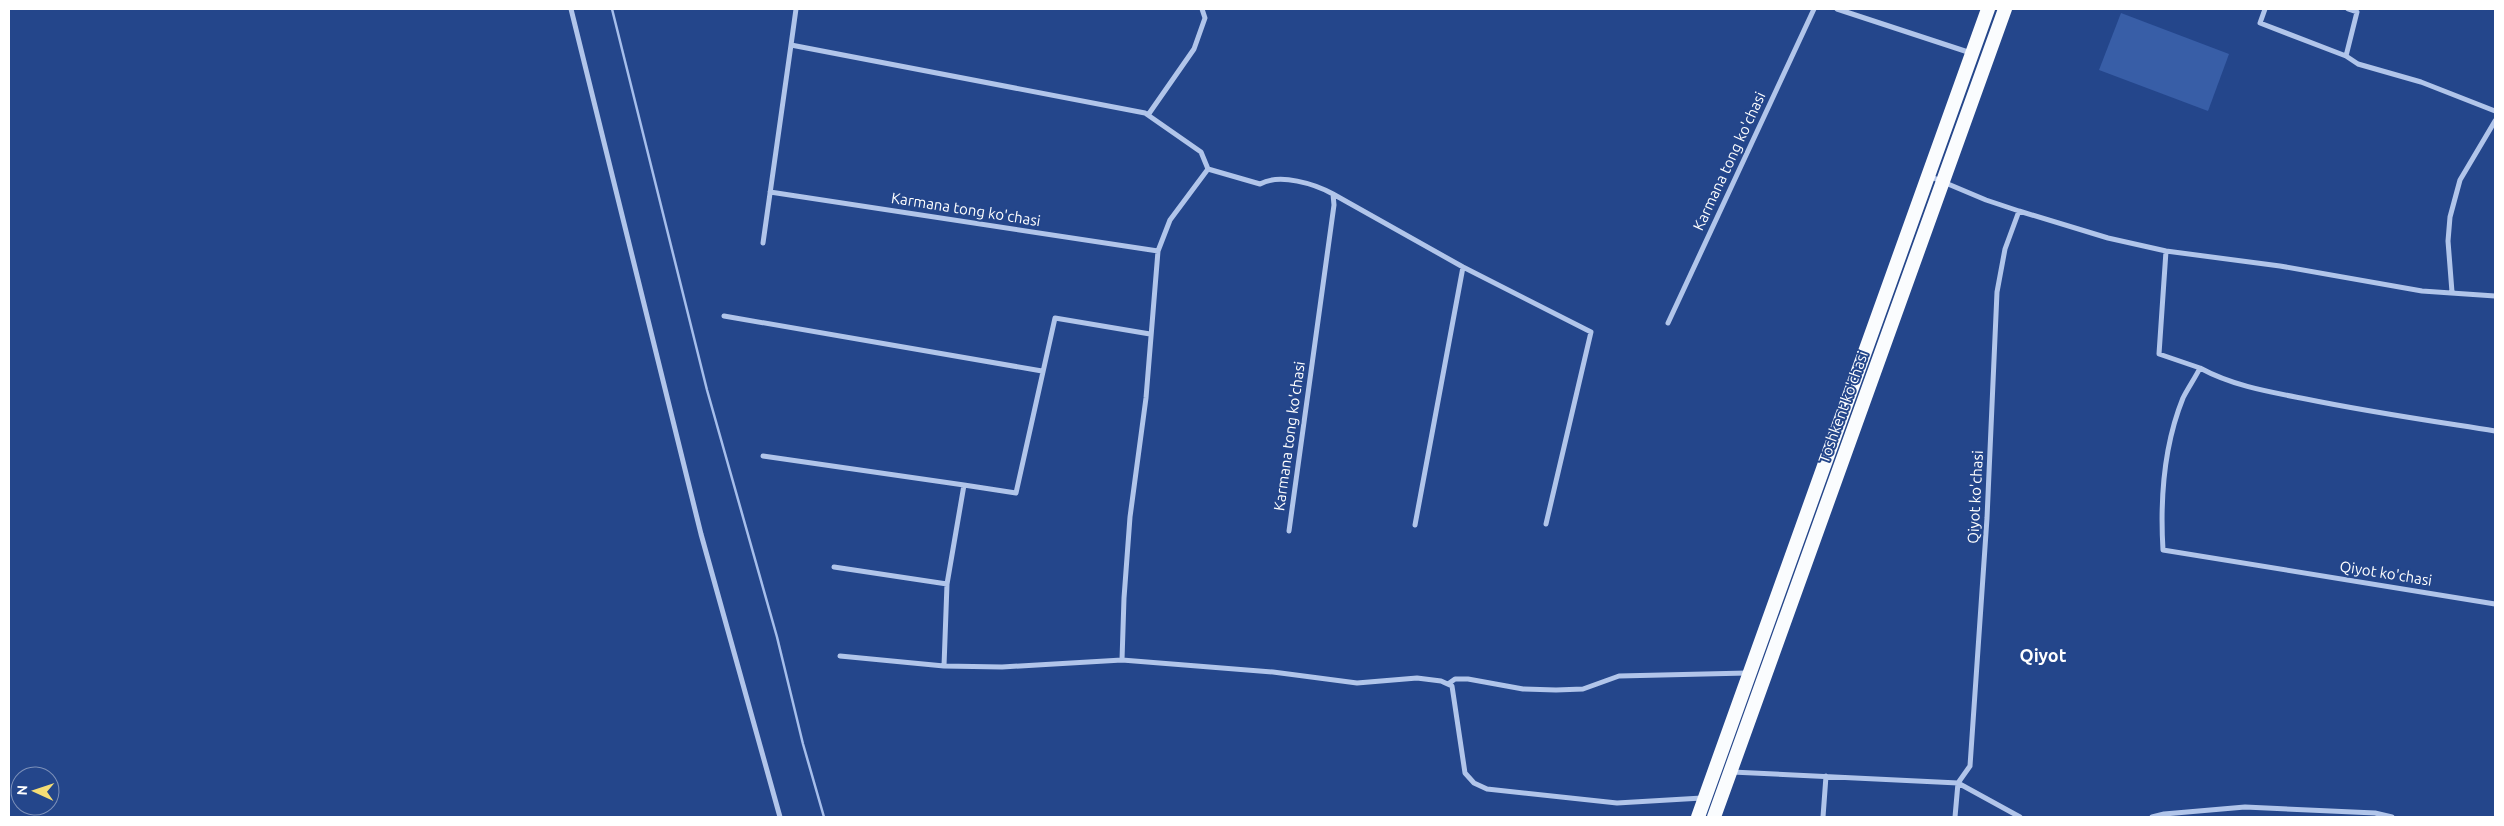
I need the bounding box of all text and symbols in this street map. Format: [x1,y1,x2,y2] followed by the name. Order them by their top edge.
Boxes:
[1689,89,1769,233] street label: Karmana tong ko'chasi
[890,189,1042,229] street label: Karmana tong ko'chasi
[1815,349,1871,465] street label: Toshkent ko'chasi
[1270,360,1308,512] street label: Karmana tong ko'chasi
[1964,450,1986,544] street label: Qiyot ko'chasi
[2339,557,2433,589] street label: Qiyot ko'chasi
[2020,645,2067,665] district label: Qiyot
[10,766,60,816] north arrow
[14,785,30,796] text: N

